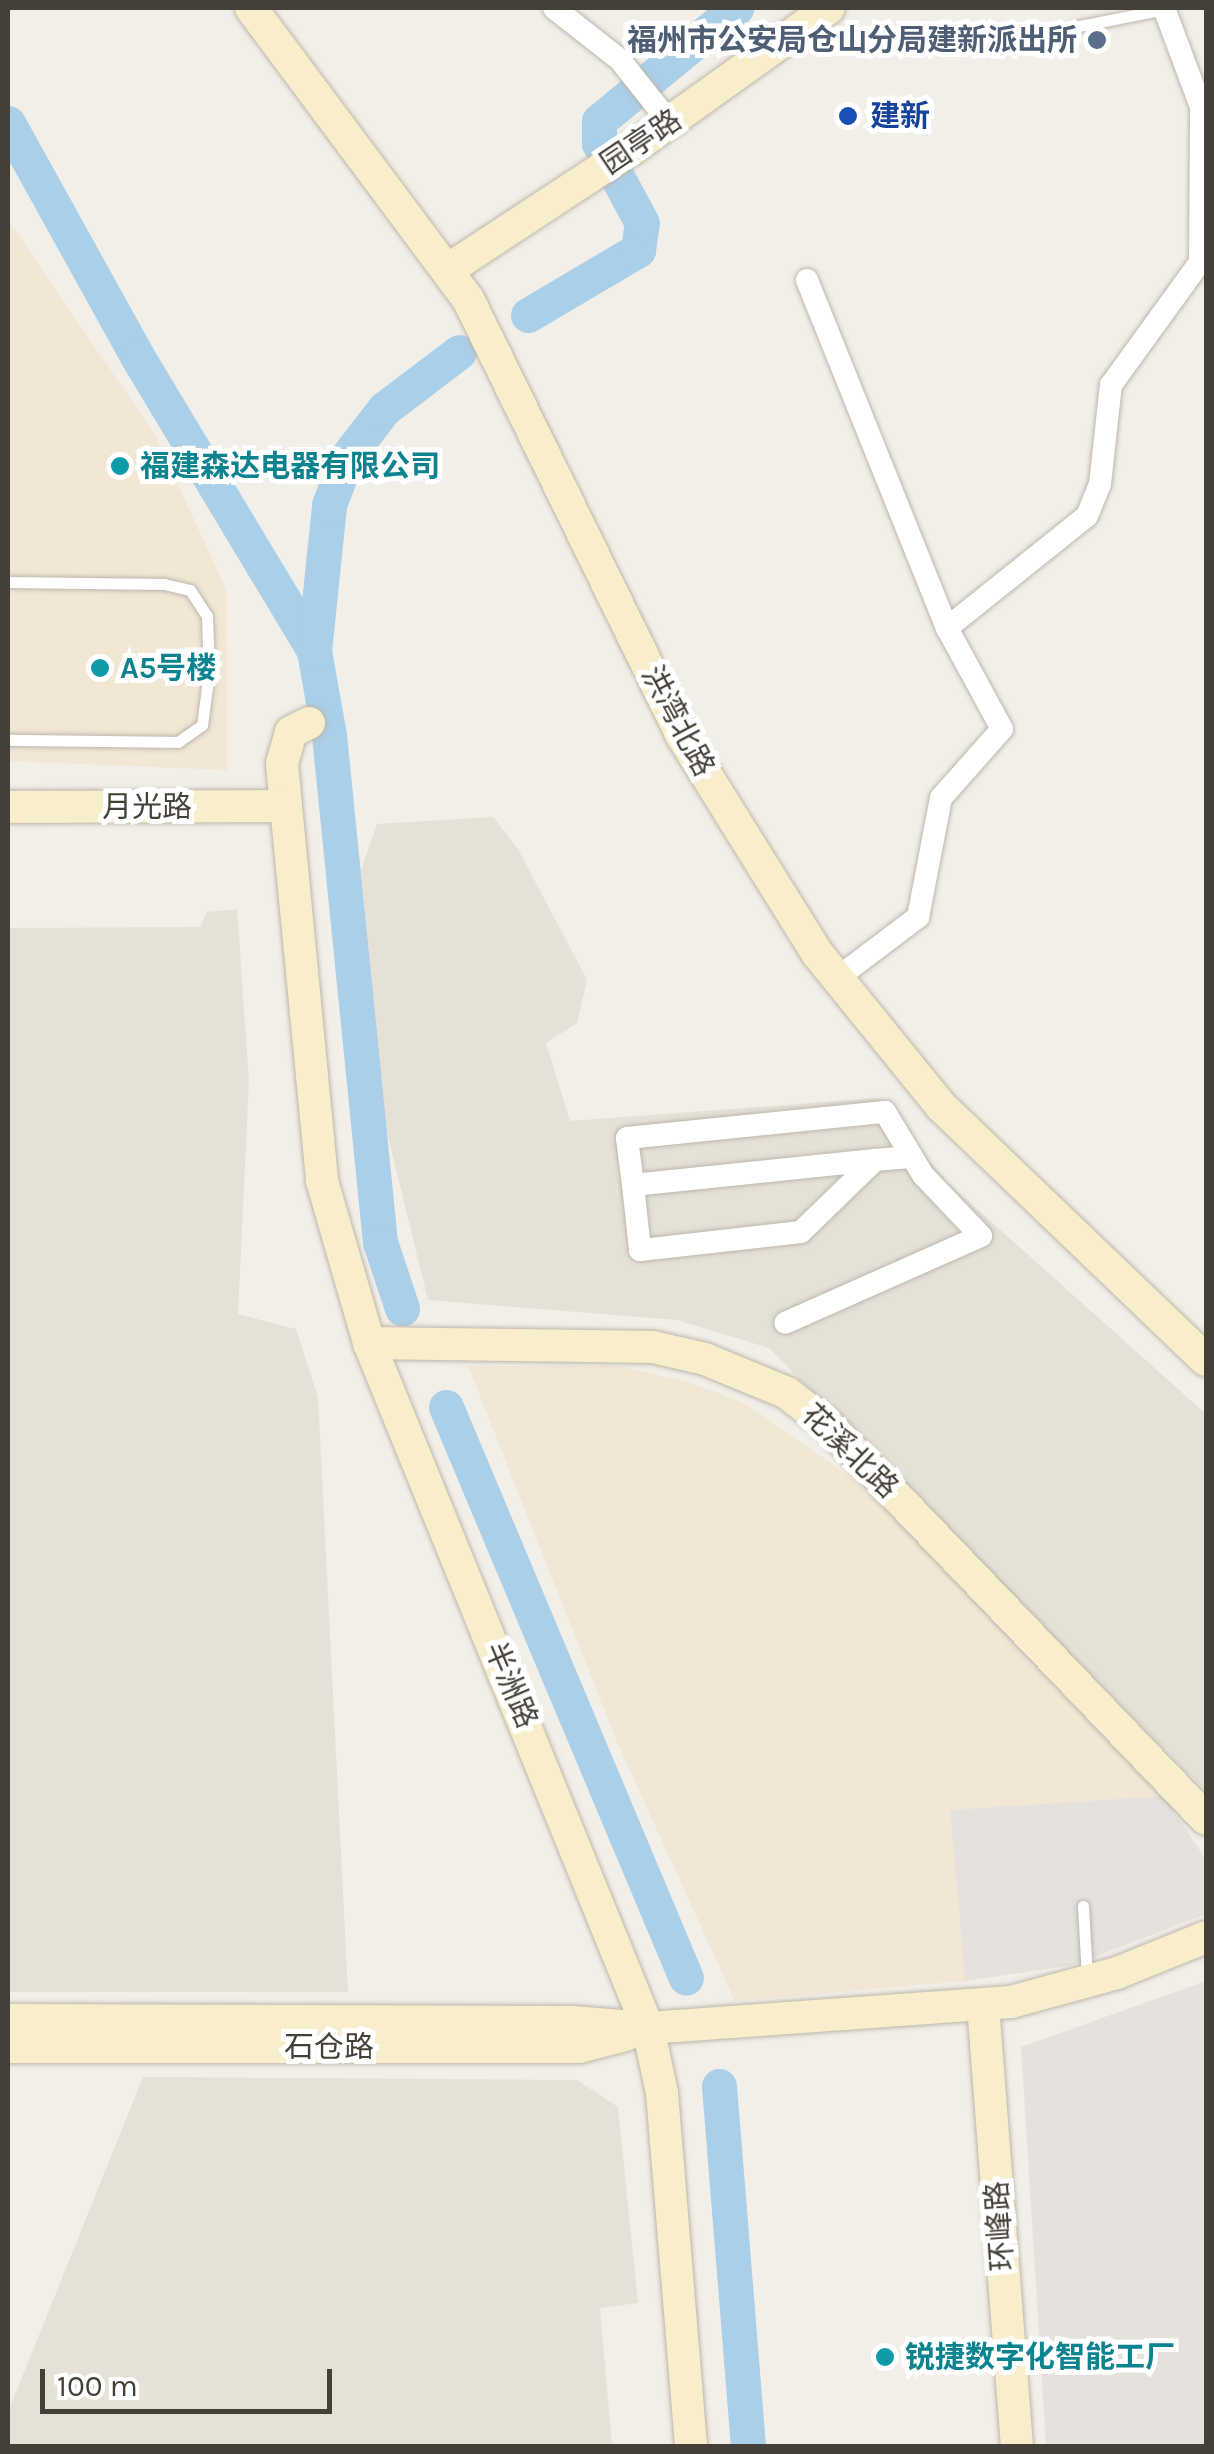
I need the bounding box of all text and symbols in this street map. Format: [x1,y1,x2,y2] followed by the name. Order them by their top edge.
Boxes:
[627,22,1077,58] place label: 福州市公安局仓山分局建新派出所
[1086,29,1108,51] marker: 福州市公安局仓山分局建新派出所
[870,98,930,134] place label: 建新
[594,102,688,182] street label: 园亭路
[835,103,861,129] marker: 建新
[140,448,440,484] place label: 福建森达电器有限公司
[109,455,131,477] marker: 福建森达电器有限公司
[120,650,216,686] place label: A5号楼
[89,657,111,679] marker: A5号楼
[634,660,722,782] street label: 洪湾北路
[102,789,192,825] street label: 月光路
[794,1396,906,1506] street label: 花溪北路
[477,1637,545,1733] street label: 半洲路
[284,2029,374,2065] street label: 石仓路
[979,2180,1021,2272] street label: 环峰路
[905,2339,1175,2375] place label: 锐捷数字化智能工厂
[874,2346,896,2368] marker: 锐捷数字化智能工厂
[45,2349,338,2411] scale bar
[57,2368,138,2404] text: 100 m

